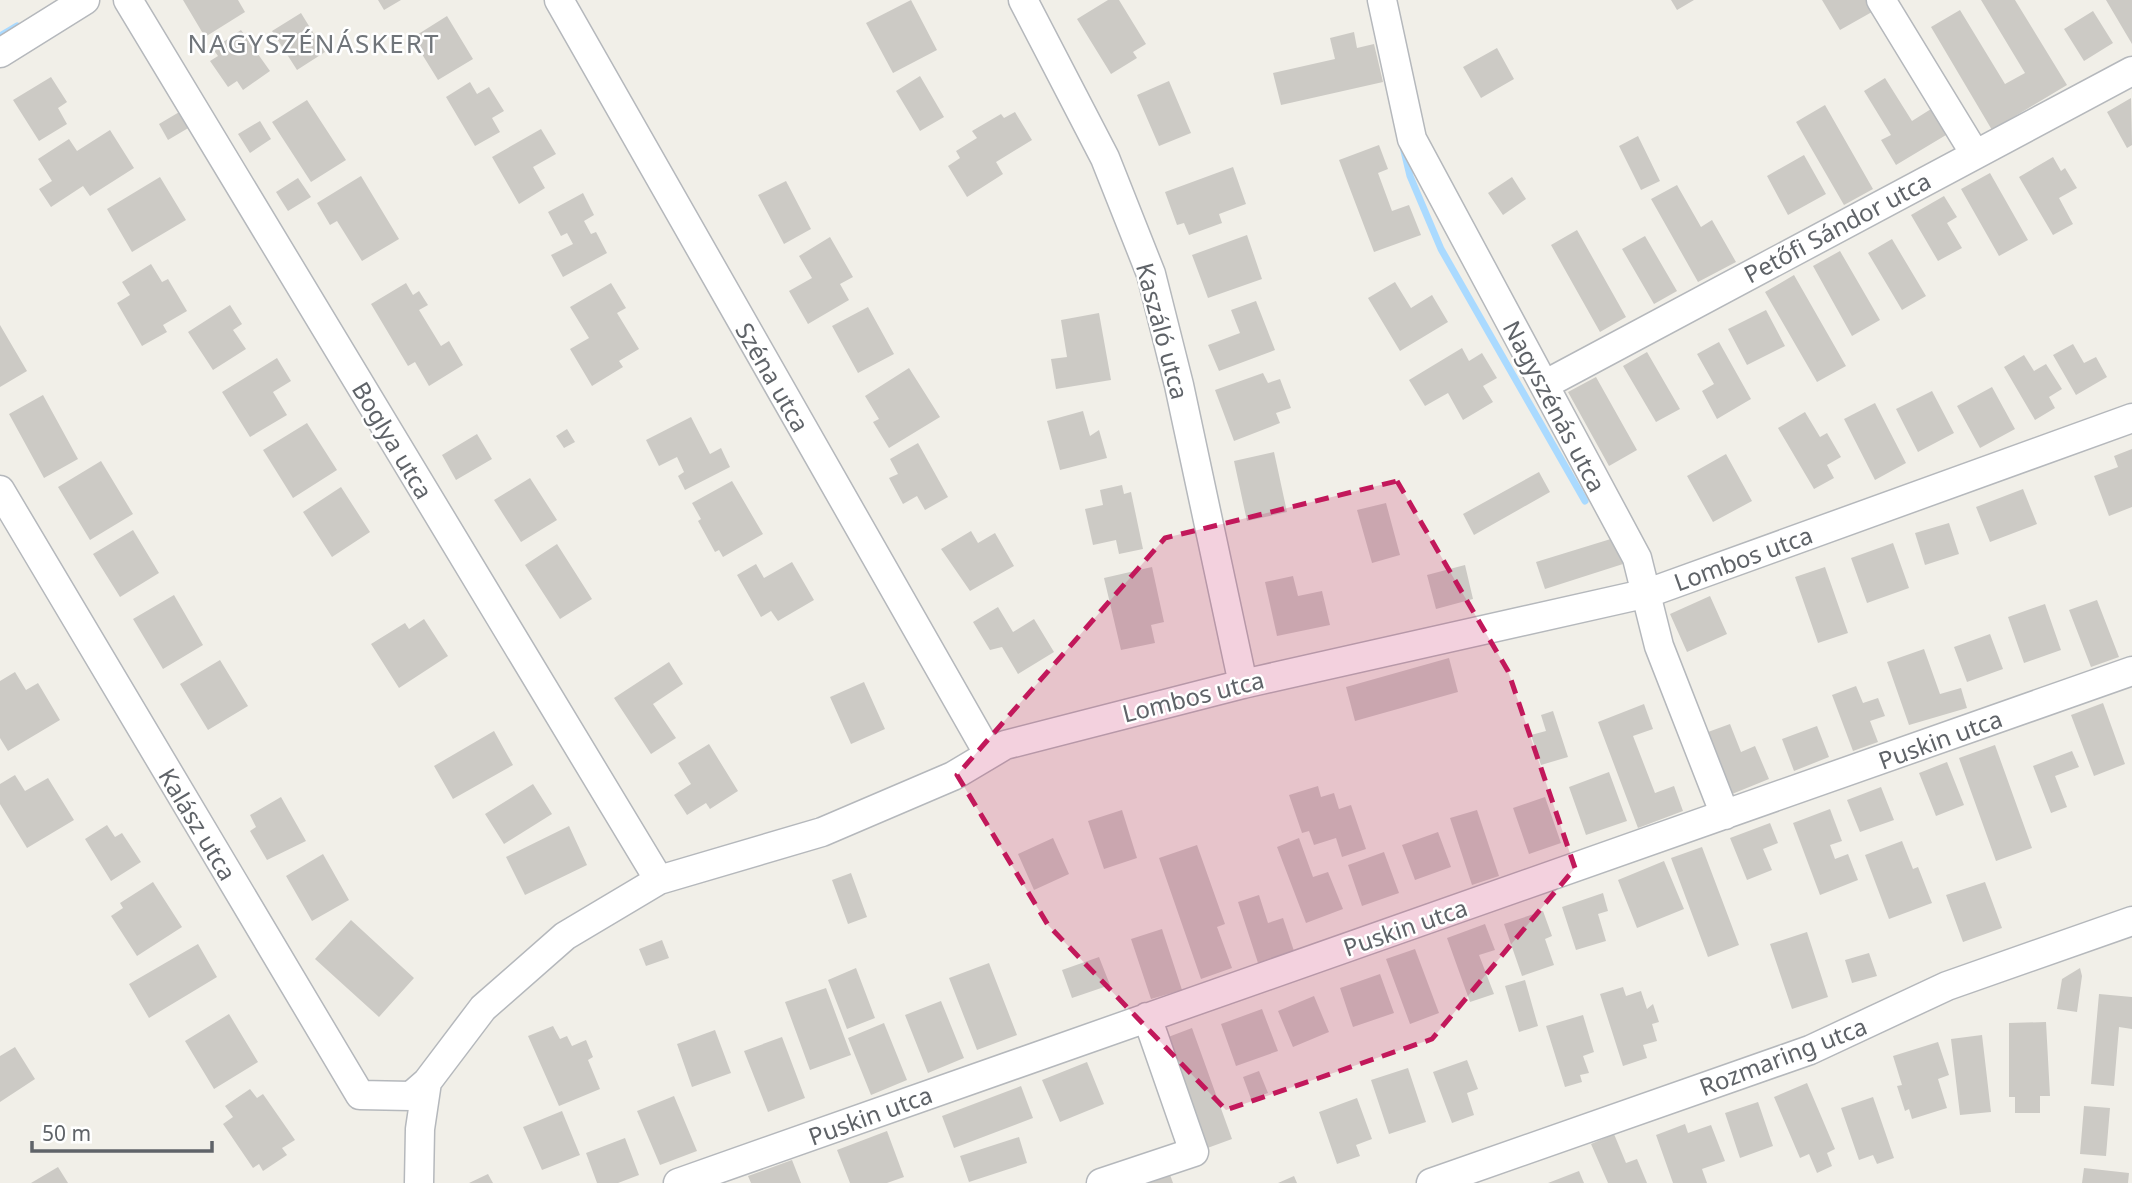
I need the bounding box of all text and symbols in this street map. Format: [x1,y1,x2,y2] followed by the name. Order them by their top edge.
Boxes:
[188,25,440,61] district label: NAGYSZÉNÁSKERT
[1738,164,1936,290] street label: Petőfi Sándor utca
[1129,259,1197,403] street label: Kaszáló utca
[1496,315,1614,497] street label: Nagyszénás utca
[728,316,818,438] street label: Széna utca
[345,375,441,505] street label: Boglya utca
[1669,518,1817,598] street label: Lombos utca
[1119,662,1267,730] street label: Lombos utca
[1874,701,2006,777] street label: Puskin utca
[152,762,244,886] street label: Kalász utca
[1338,890,1472,964] street label: Puskin utca
[1695,1009,1871,1103] street label: Rozmaring utca
[804,1077,936,1153] street label: Puskin utca
[32,1110,212,1154] scale bar
[42,1119,91,1147] text: 50 m

